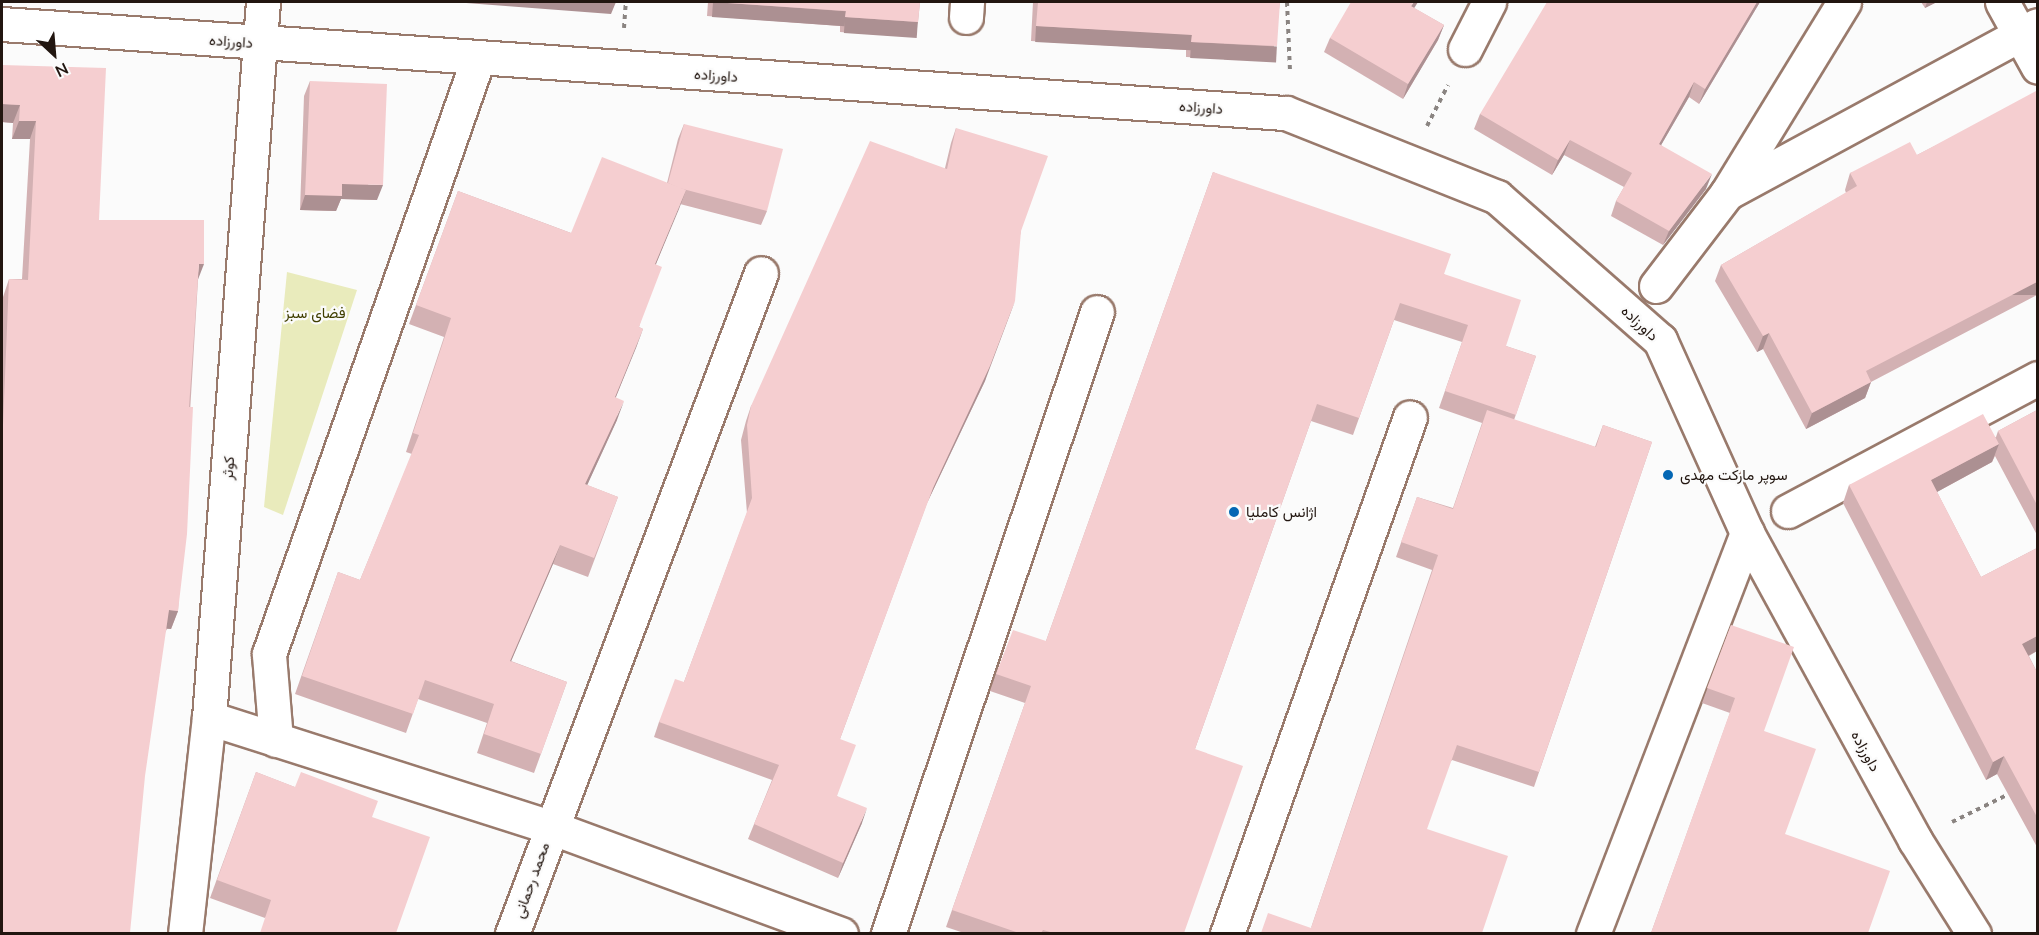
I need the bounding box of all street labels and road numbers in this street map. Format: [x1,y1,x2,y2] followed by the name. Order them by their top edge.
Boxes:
[208,30,254,52] street label: داورزاده
[693,64,739,86] street label: داورزاده
[1178,96,1224,118] street label: داورزاده
[1618,301,1662,345] street label: داورزاده
[218,456,238,480] street label: کوثر
[1847,727,1885,775] street label: داورزاده
[509,840,553,920] street label: محمد رحمانی

